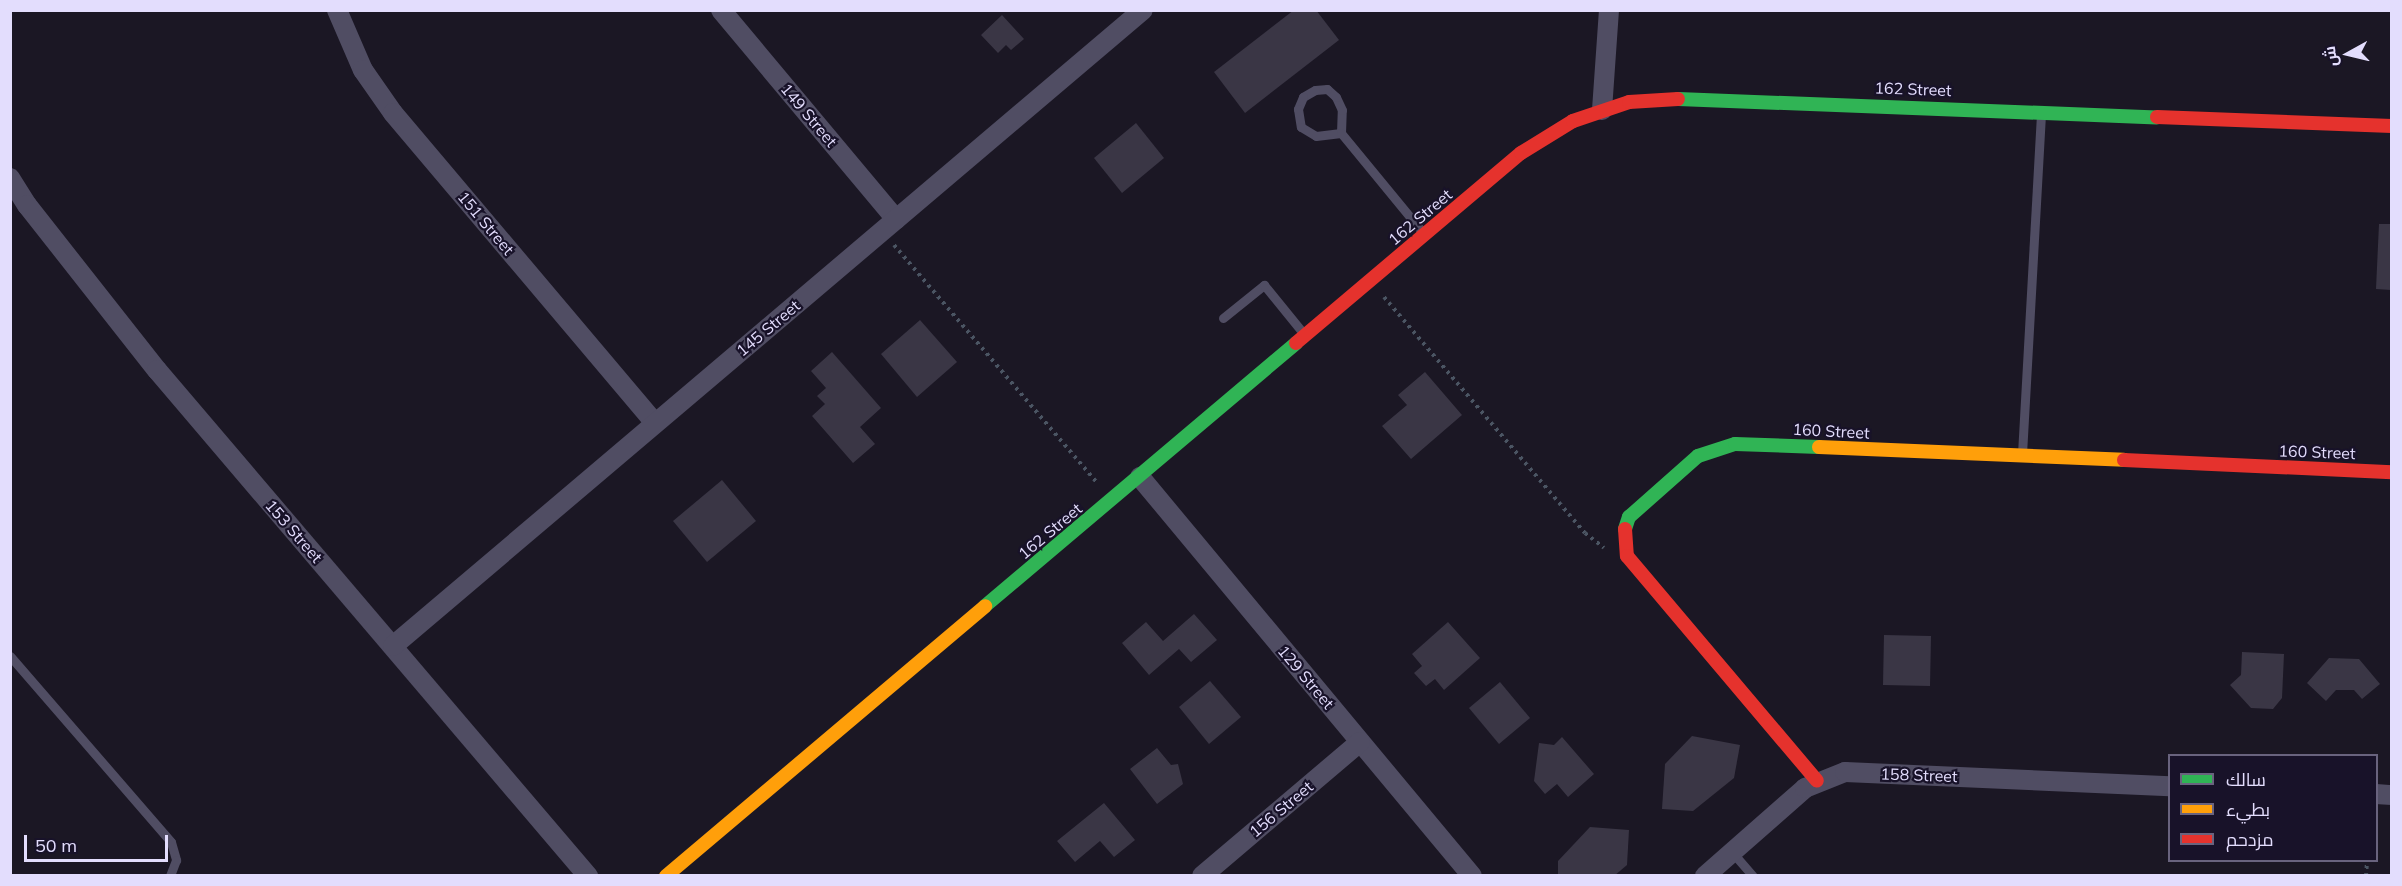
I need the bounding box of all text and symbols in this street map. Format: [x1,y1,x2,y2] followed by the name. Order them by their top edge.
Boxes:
[2318,24,2378,84] north arrow
[2319,45,2342,68] text: ش
[1874,78,1952,100] street label: 162 Street
[777,79,841,151] street label: 149 Street
[1384,185,1456,249] street label: 162 Street
[454,187,518,259] street label: 151 Street
[732,296,804,360] street label: 145 Street
[1792,419,1870,443] street label: 160 Street
[2278,441,2356,463] street label: 160 Street
[261,496,327,566] street label: 153 Street
[1014,499,1086,563] street label: 162 Street
[1274,641,1338,713] street label: 129 Street
[2168,754,2378,862] legend
[1880,764,1958,786] street label: 158 Street
[2226,768,2266,791] text: سالك
[1245,777,1317,841] street label: 156 Street
[2226,798,2270,821] text: بطيء
[27,823,171,861] scale bar
[2226,828,2274,851] text: مزدحم
[35,834,77,857] text: 50 m

